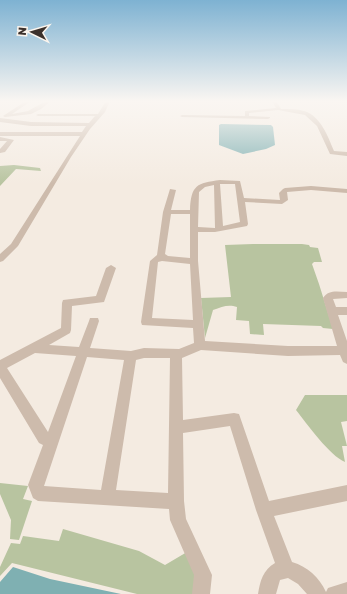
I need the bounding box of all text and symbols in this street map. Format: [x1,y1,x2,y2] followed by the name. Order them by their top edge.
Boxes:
[12,12,52,52] north arrow
[15,26,28,36] text: N

